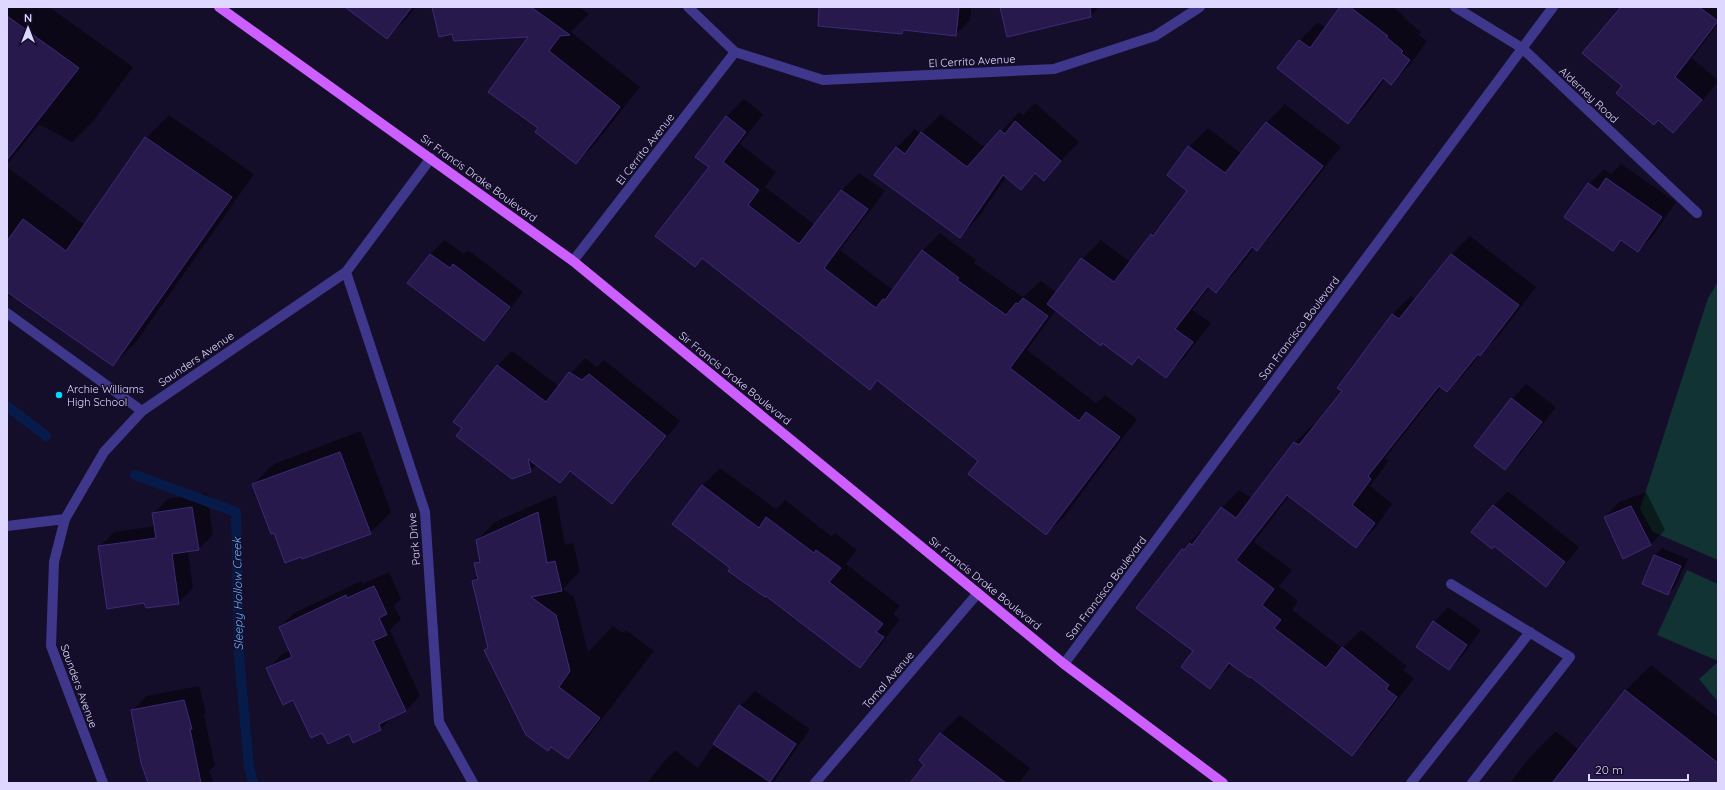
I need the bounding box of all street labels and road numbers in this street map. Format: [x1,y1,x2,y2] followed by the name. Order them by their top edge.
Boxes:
[928,52,1016,70] street label: El Cerrito Avenue
[1557,64,1621,126] street label: Alderney Road
[613,110,677,188] street label: El Cerrito Avenue
[418,131,540,225] street label: Sir Francis Drake Boulevard
[1256,274,1342,382] street label: San Francisco Boulevard
[676,328,794,428] street label: Sir Francis Drake Boulevard
[155,329,237,389] street label: Saunders Avenue
[405,512,423,566] street label: Park Drive
[926,533,1044,633] street label: Sir Francis Drake Boulevard
[1063,534,1149,642] street label: San Francisco Boulevard
[57,642,101,730] street label: Saunders Avenue
[859,648,917,712] street label: Tamal Avenue

